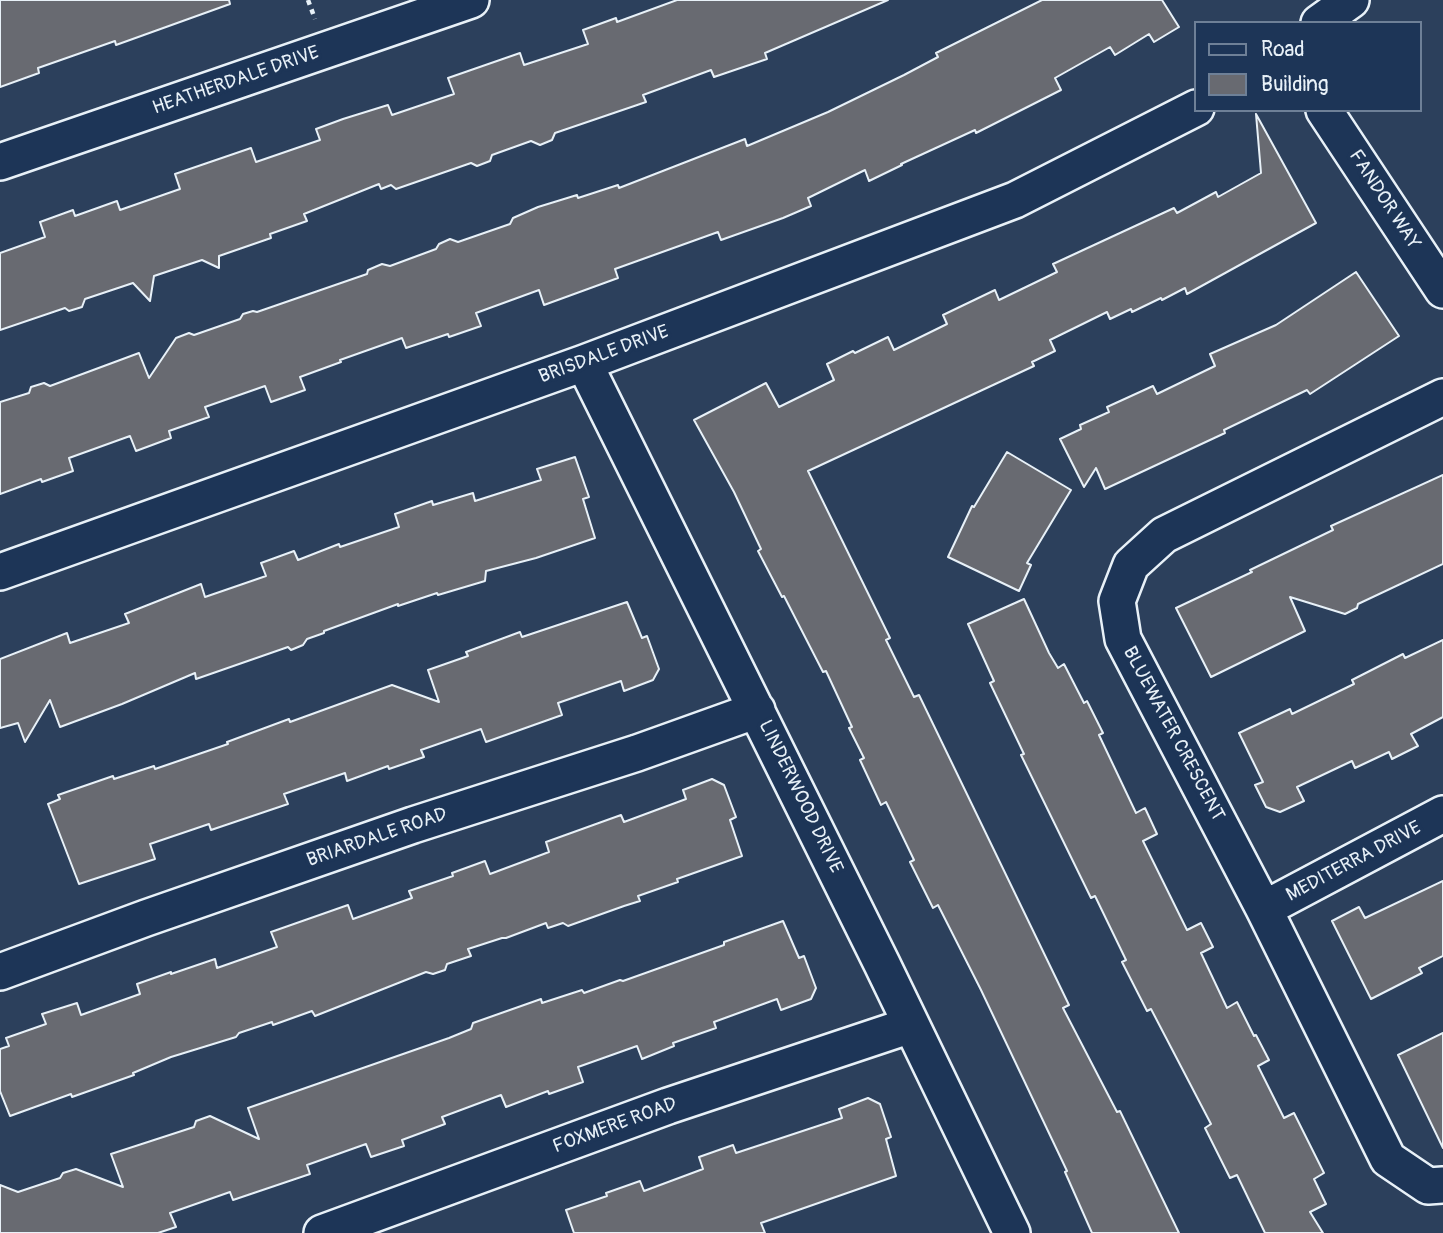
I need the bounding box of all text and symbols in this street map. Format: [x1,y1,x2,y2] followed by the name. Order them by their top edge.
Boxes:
[1194,21,1422,112] legend
[1261,36,1305,63] text: Road
[150,42,322,120] street label: HEATHERDALE DRIVE
[1261,71,1328,98] text: Building
[1343,146,1425,254] street label: FANDOR WAY
[536,321,672,389] street label: BRISDALE DRIVE
[1117,643,1229,825] street label: BLUEWATER CRESCENT
[753,717,847,877] street label: LINDERWOOD DRIVE
[304,803,450,873] street label: BRIARDALE ROAD
[1283,817,1425,907] street label: MEDITERRA DRIVE
[550,1093,680,1159] street label: FOXMERE ROAD

